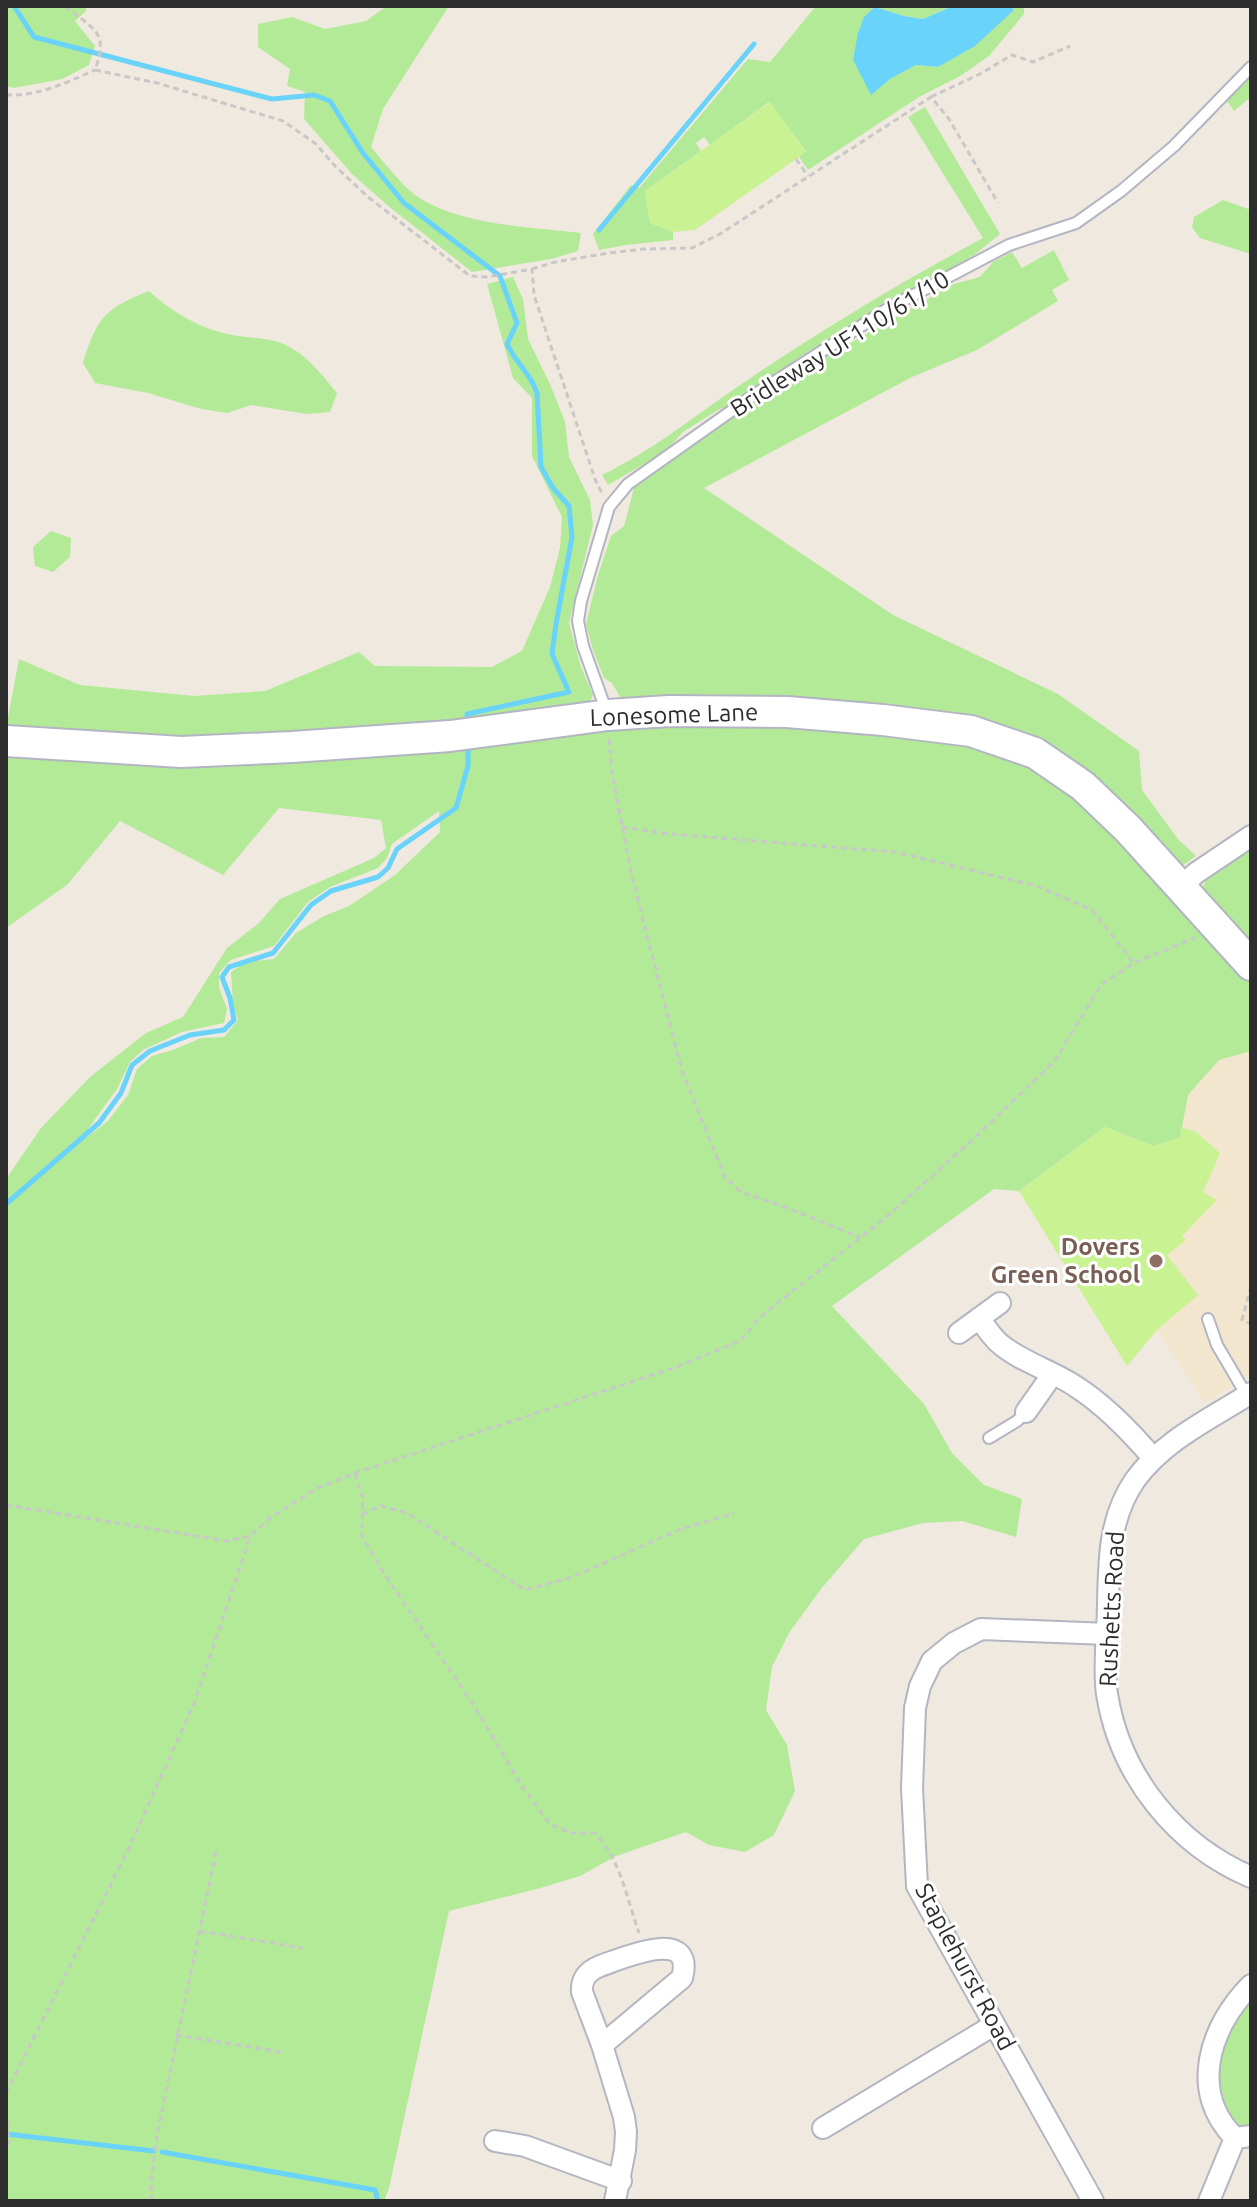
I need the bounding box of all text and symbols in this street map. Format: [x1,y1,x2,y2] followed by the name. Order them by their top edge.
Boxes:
[725,265,954,422] street label: Bridleway UF110/61/10
[589,698,759,731] street label: Lonesome Lane
[991,1233,1140,1288] place label: Dovers Green School
[1147,1252,1165,1270] marker: Dovers Green School
[1094,1530,1129,1688] street label: Rushetts Road
[910,1879,1021,2055] street label: Staplehurst Road

